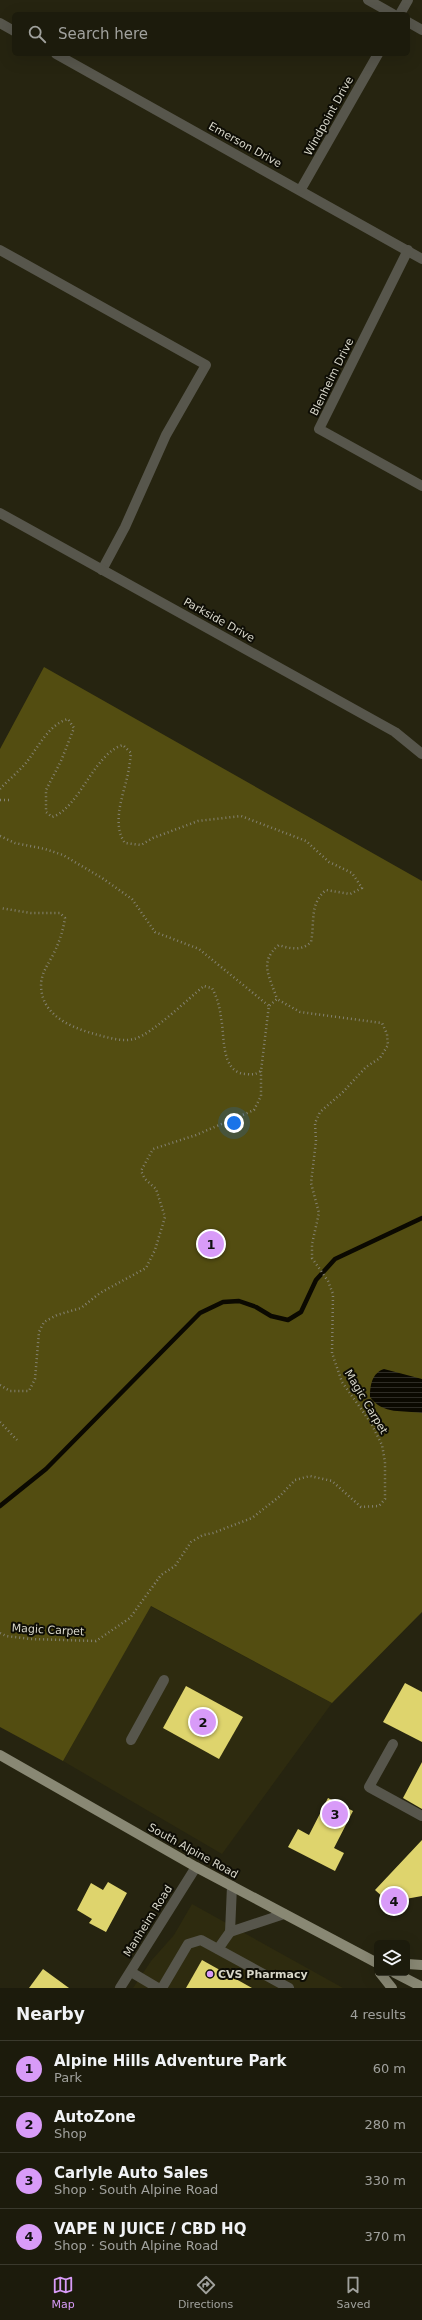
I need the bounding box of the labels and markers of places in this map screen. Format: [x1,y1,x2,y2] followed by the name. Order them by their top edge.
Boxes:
[198,1229,224,1259] pin: 1
[190,1707,216,1737] pin: 2
[322,1799,348,1829] pin: 3
[381,1886,407,1916] pin: 4
[218,1968,308,1981] place label: CVS Pharmacy
[205,1969,215,1979] marker: CVS Pharmacy

